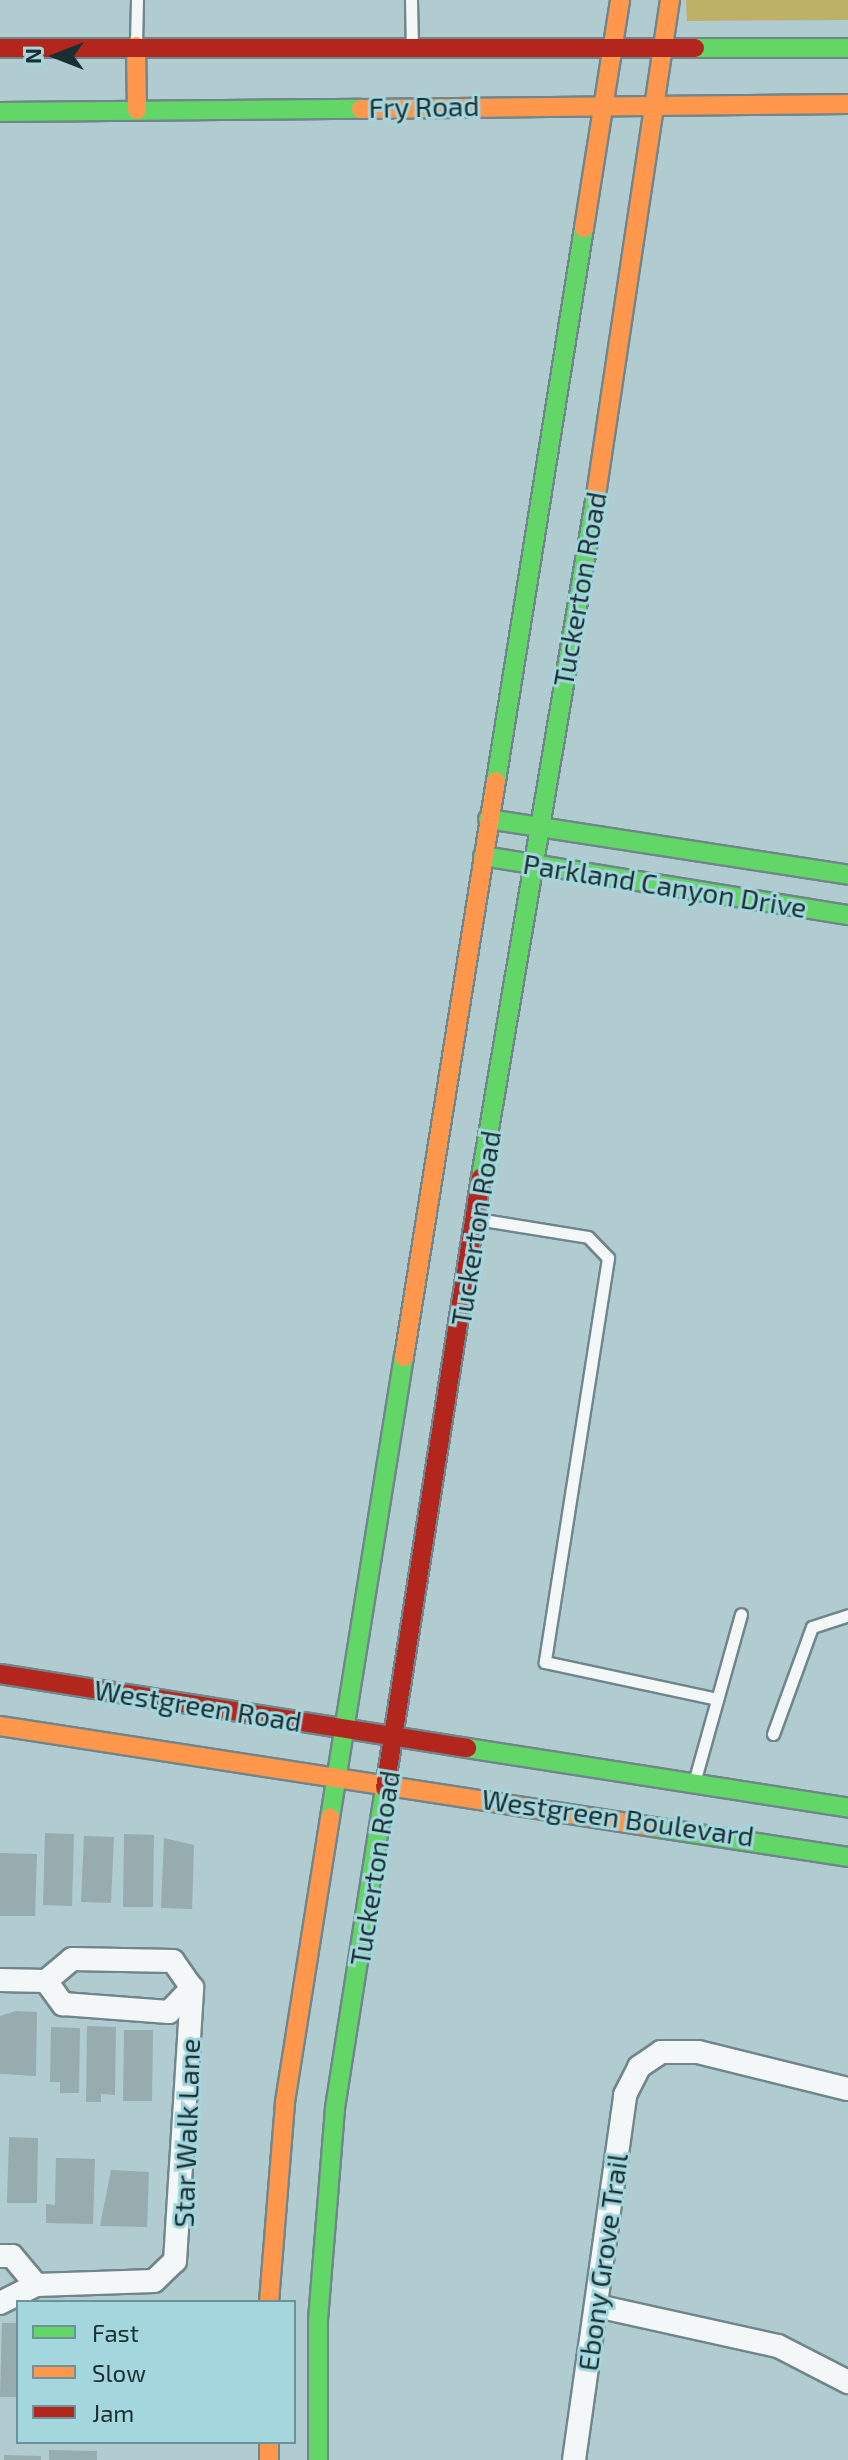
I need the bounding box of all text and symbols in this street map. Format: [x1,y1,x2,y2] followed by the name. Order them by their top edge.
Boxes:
[16,16,96,96] north arrow
[19,48,45,64] text: N
[368,88,480,124] street label: Fry Road
[545,489,613,689] street label: Tuckerton Road
[521,846,809,924] street label: Parkland Canyon Drive
[443,1128,507,1328] street label: Tuckerton Road
[92,1672,304,1738] street label: Westgreen Road
[342,1768,406,1968] street label: Tuckerton Road
[480,1781,756,1853] street label: Westgreen Boulevard
[166,2037,206,2229] street label: Star Walk Lane
[570,2150,634,2374] street label: Ebony Grove Trail
[16,2300,296,2444] legend
[92,2318,139,2347] text: Fast
[92,2358,146,2387] text: Slow
[92,2398,134,2427] text: Jam

